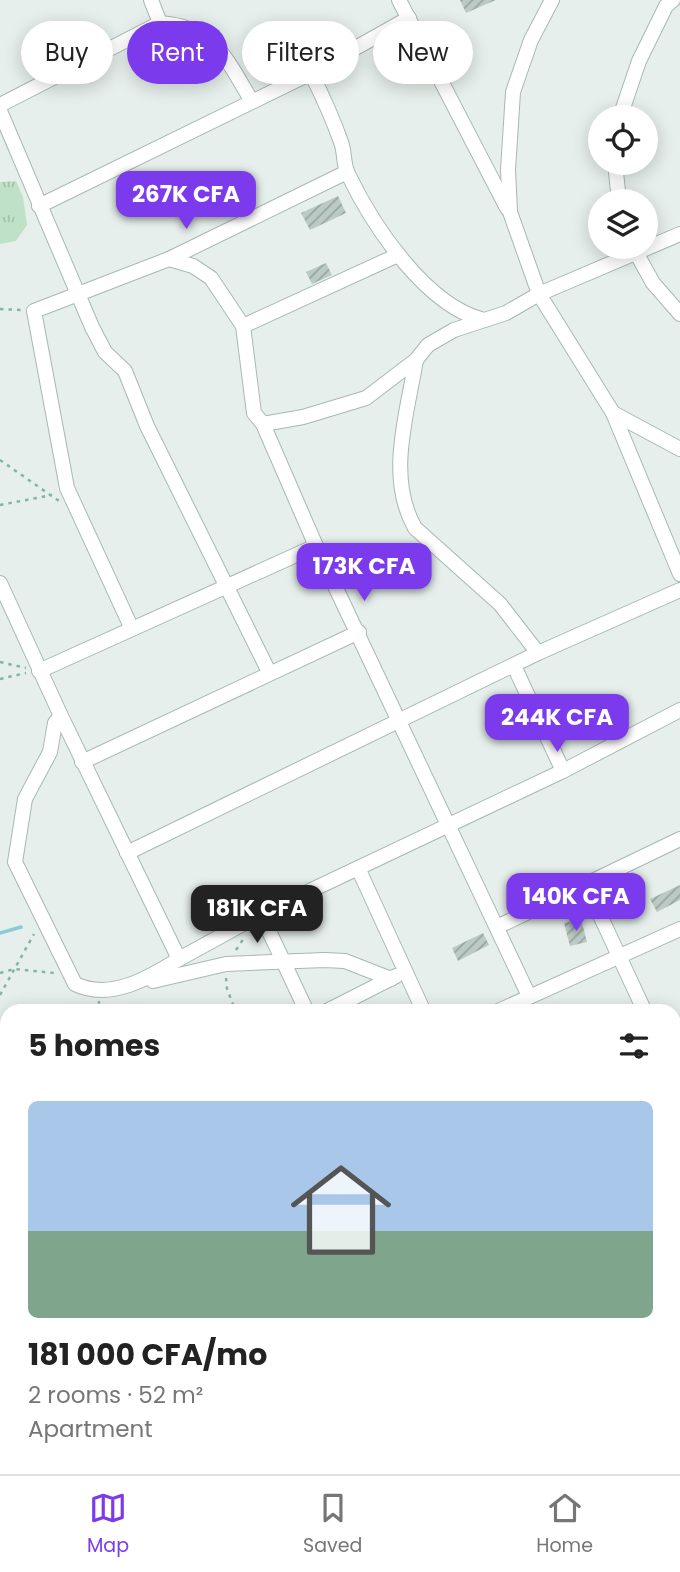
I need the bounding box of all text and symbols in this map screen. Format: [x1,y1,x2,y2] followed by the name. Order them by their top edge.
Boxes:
[21,21,113,84] chip: Buy
[127,21,228,84] chip: Rent
[242,21,359,84] chip: Filters
[373,21,473,84] chip: New
[588,105,658,259] map controls
[588,105,658,175] button: locate
[114,172,258,231] pin: 267K CFA
[132,178,240,210] text: 267K CFA
[588,189,658,259] button: layers
[292,544,436,603] pin: 173K CFA
[313,550,415,582] text: 173K CFA
[485,694,629,754] pin: 244K CFA
[501,701,613,733] text: 244K CFA
[504,874,648,933] pin: 140K CFA
[522,880,630,912] text: 140K CFA
[185,886,329,945] pin: 181K CFA
[207,892,307,924] text: 181K CFA
[28,1024,160,1067] text: 5 homes
[615,1027,653,1065] icon: filters
[278,1147,404,1273] icon: home
[28,1333,267,1376] text: 181 000 CFA/mo
[28,1379,203,1411] text: 2 rooms · 52 m²
[28,1413,153,1445] text: Apartment
[87,1489,129,1560] tab: Map
[303,1489,362,1560] tab: Saved
[536,1489,593,1560] tab: Home

